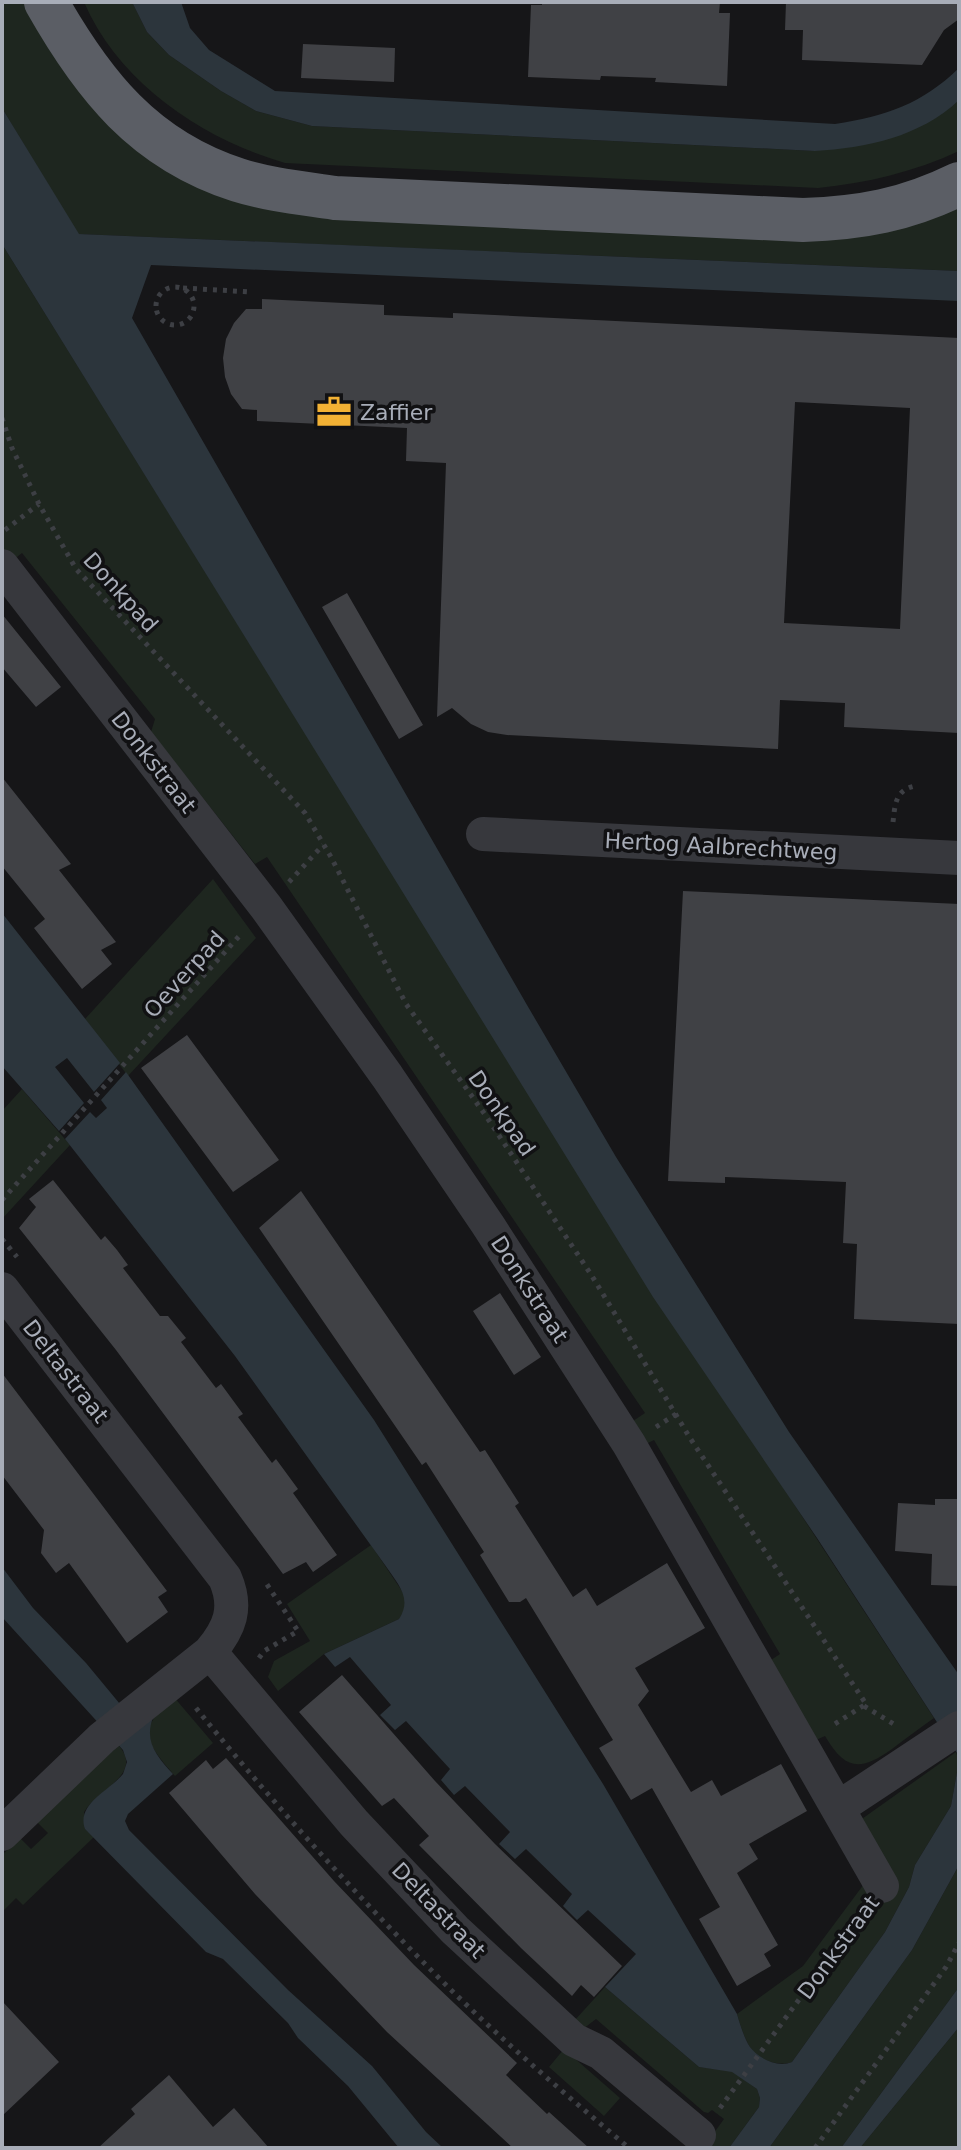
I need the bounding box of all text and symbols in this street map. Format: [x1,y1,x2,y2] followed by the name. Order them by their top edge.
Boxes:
[315,393,353,431] office icon: Zaffier
[360,400,433,425] place label: Zaffier
[78,547,163,637] street label: Donkpad
[106,707,201,818] street label: Donkstraat
[604,828,838,865] street label: Hertog Aalbrechtweg
[139,926,230,1023] street label: Oeverpad
[463,1066,540,1161] street label: Donkpad
[486,1231,573,1347] street label: Donkstraat
[18,1315,114,1428] street label: Deltastraat
[387,1857,491,1964] street label: Deltastraat
[792,1890,885,2004] street label: Donkstraat

